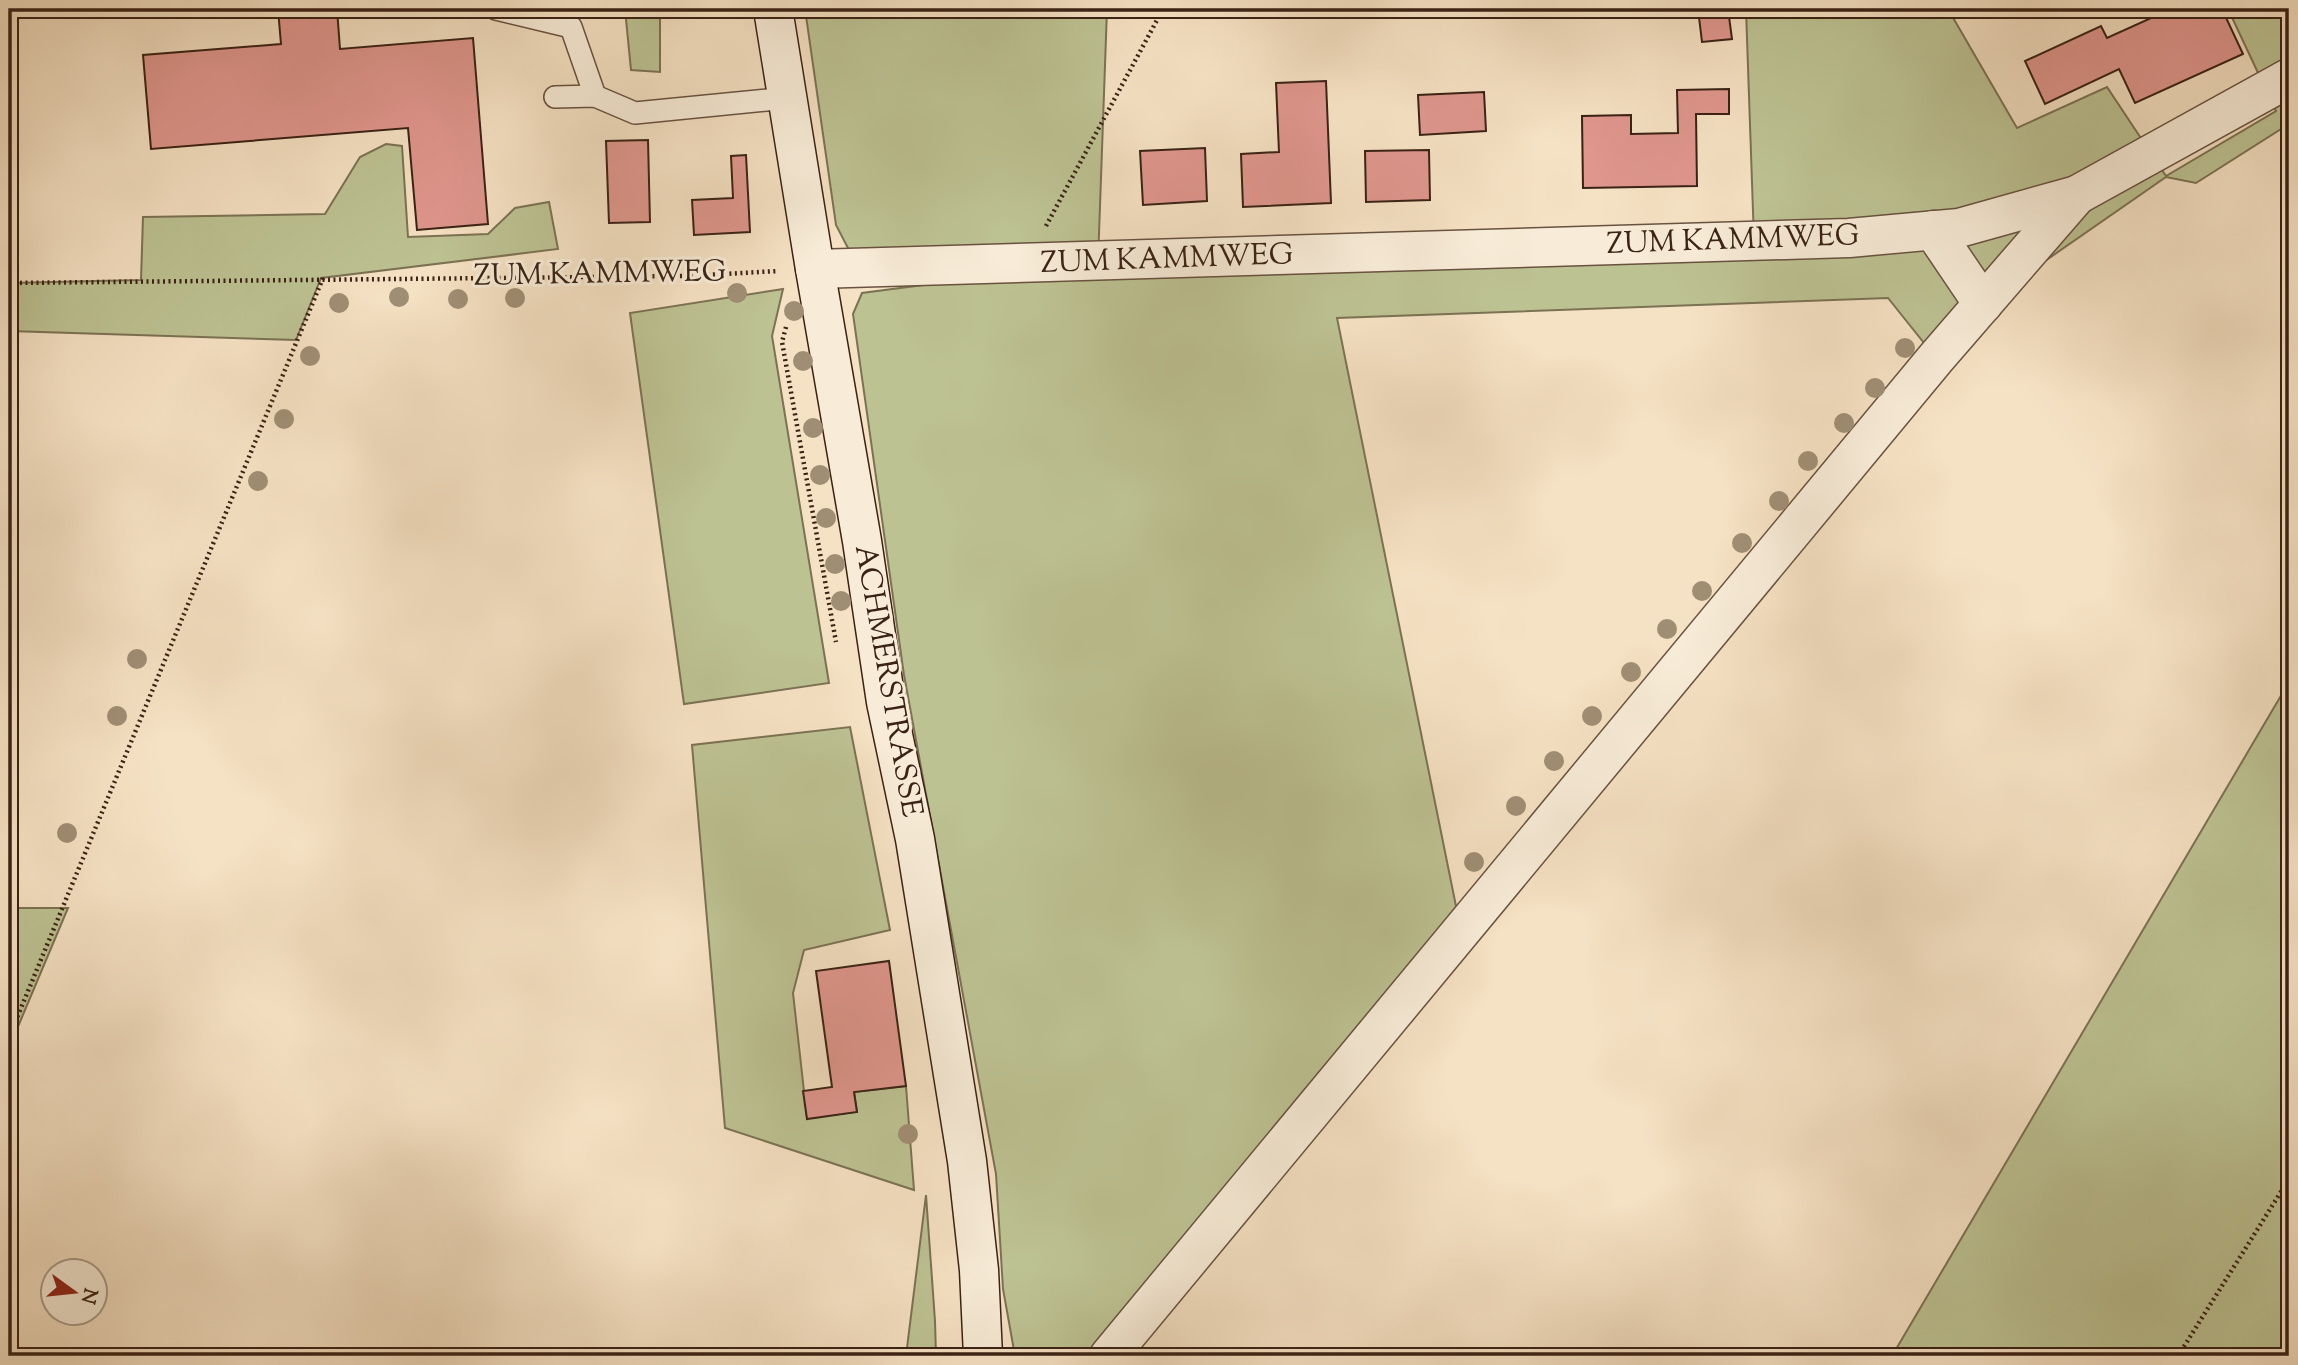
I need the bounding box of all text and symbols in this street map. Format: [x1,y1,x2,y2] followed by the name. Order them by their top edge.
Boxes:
[1606,215,1860,267] street label: ZUM KAMMWEG
[1040,234,1294,286] street label: ZUM KAMMWEG
[473,251,727,299] street label: ZUM KAMMWEG
[842,541,932,821] street label: ACHMERSTRASSE
[38,1256,108,1326] north arrow
[73,1285,103,1307] text: N

